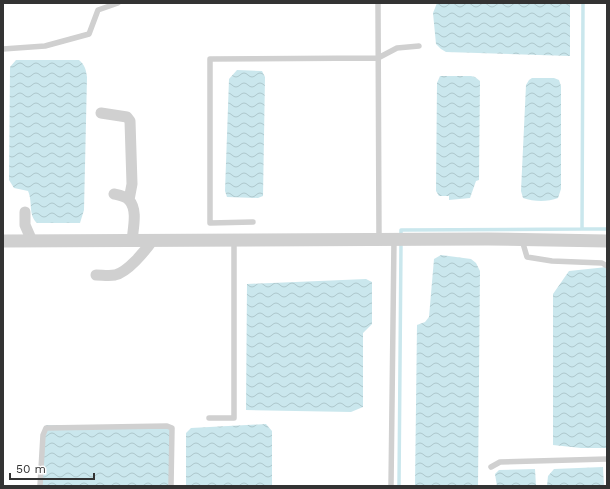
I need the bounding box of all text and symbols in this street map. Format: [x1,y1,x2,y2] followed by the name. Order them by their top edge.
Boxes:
[10,455,94,481] scale bar
[16,462,46,476] text: 50 m

